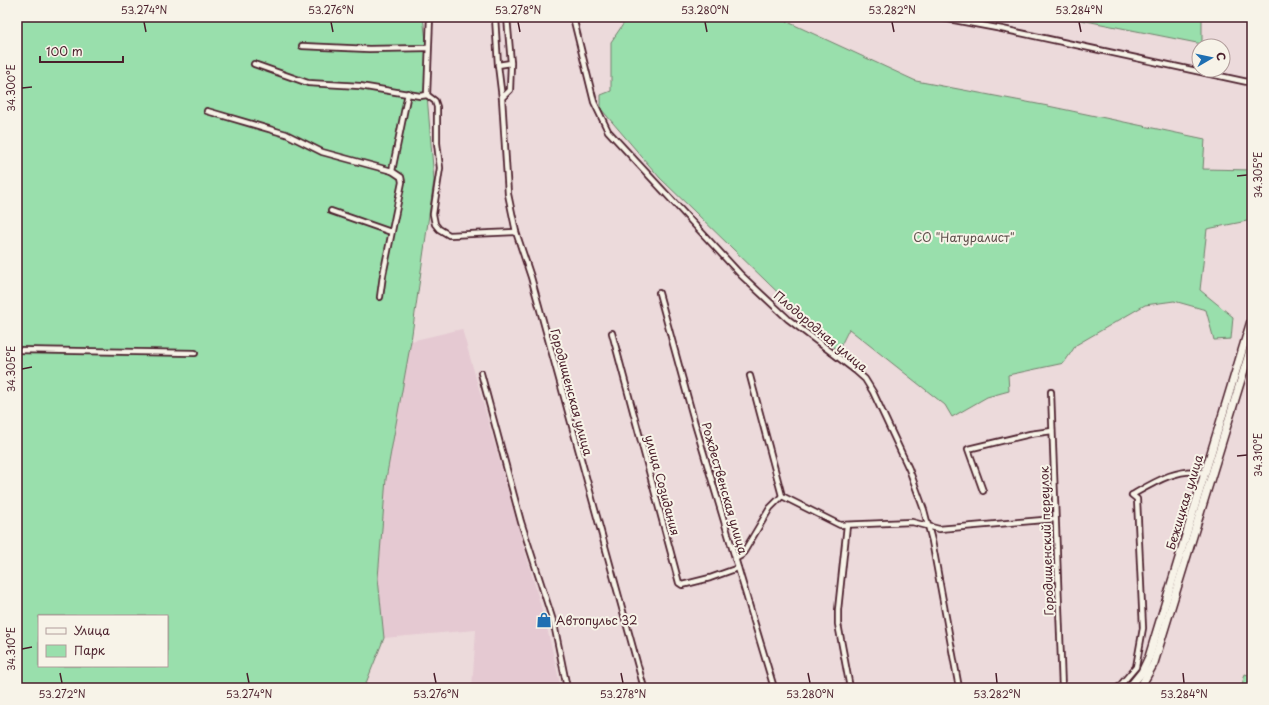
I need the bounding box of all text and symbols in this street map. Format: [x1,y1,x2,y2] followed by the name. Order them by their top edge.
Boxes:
[121,2,167,17] text: 53.274°N
[308,2,354,17] text: 53.276°N
[495,2,542,17] text: 53.278°N
[681,2,729,17] text: 53.280°N
[868,2,916,17] text: 53.282°N
[1055,2,1103,17] text: 53.284°N
[40,38,123,64] scale bar
[1191,38,1231,78] north arrow
[46,42,83,60] text: 100 m
[1212,51,1230,62] text: С
[3,64,18,112] text: 34.300°E
[1250,152,1265,198] text: 34.305°E
[913,228,1015,246] park label: СО "Натуралист"
[770,286,872,376] street label: Плодородная улица
[546,327,598,458] street label: Городищенская улица
[3,346,18,392] text: 34.305°E
[698,420,753,556] street label: Рождественская улица
[641,433,685,537] street label: улица Созидания
[1250,433,1265,477] text: 34.310°E
[1161,452,1207,552] street label: Бежицкая улица
[1034,465,1058,616] street label: Городищенский переулок
[535,611,553,629] shop icon: Автопульс 32
[556,611,638,629] place label: Автопульс 32
[38,615,168,667] legend
[74,621,110,639] text: Улица
[3,627,18,671] text: 34.310°E
[74,641,106,659] text: Парк
[38,686,86,701] text: 53.272°N
[226,686,272,701] text: 53.274°N
[413,686,459,701] text: 53.276°N
[600,686,647,701] text: 53.278°N
[786,686,834,701] text: 53.280°N
[973,686,1021,701] text: 53.282°N
[1160,686,1208,701] text: 53.284°N

